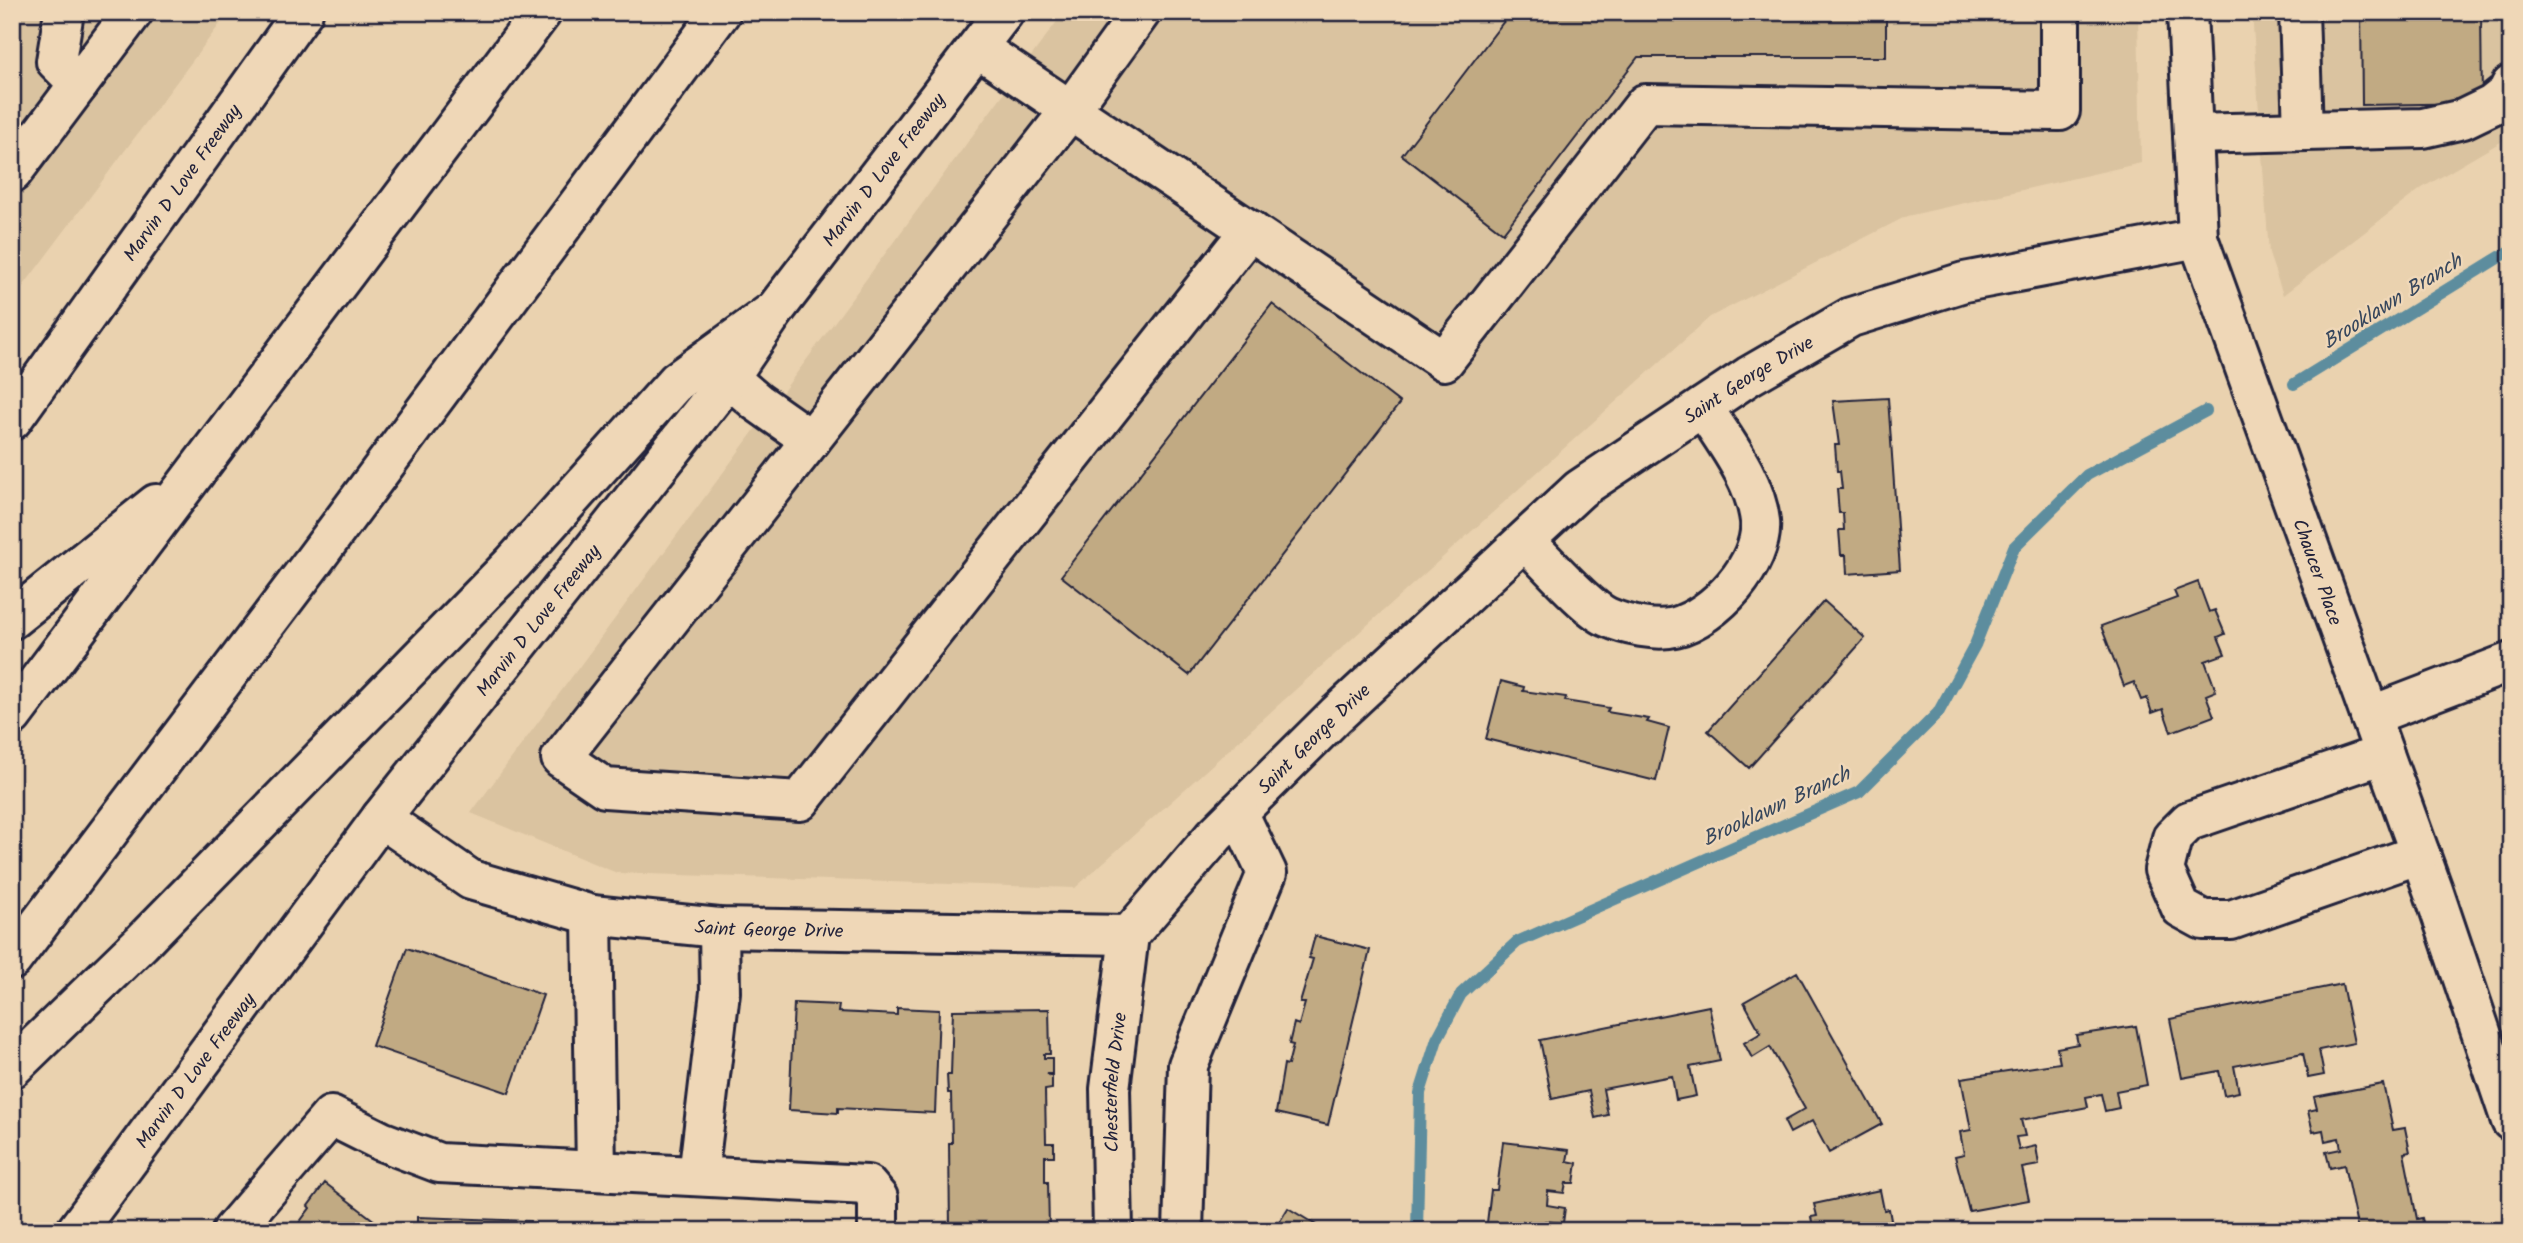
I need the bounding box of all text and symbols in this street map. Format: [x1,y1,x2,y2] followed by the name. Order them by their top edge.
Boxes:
[816,86,954,254] street label: Marvin D Love Freeway
[116,97,251,269] street label: Marvin D Love Freeway
[2316,245,2471,359] water label: Brooklawn Branch
[1678,328,1820,433] street label: Saint George Drive
[2283,515,2350,630] street label: Chaucer Place
[469,537,610,704] street label: Marvin D Love Freeway
[1251,677,1379,802] street label: Saint George Drive
[1697,758,1858,856] water label: Brooklawn Branch
[693,913,844,947] street label: Saint George Drive
[129,986,265,1156] street label: Marvin D Love Freeway
[1097,1010,1136,1153] street label: Chesterfield Drive

